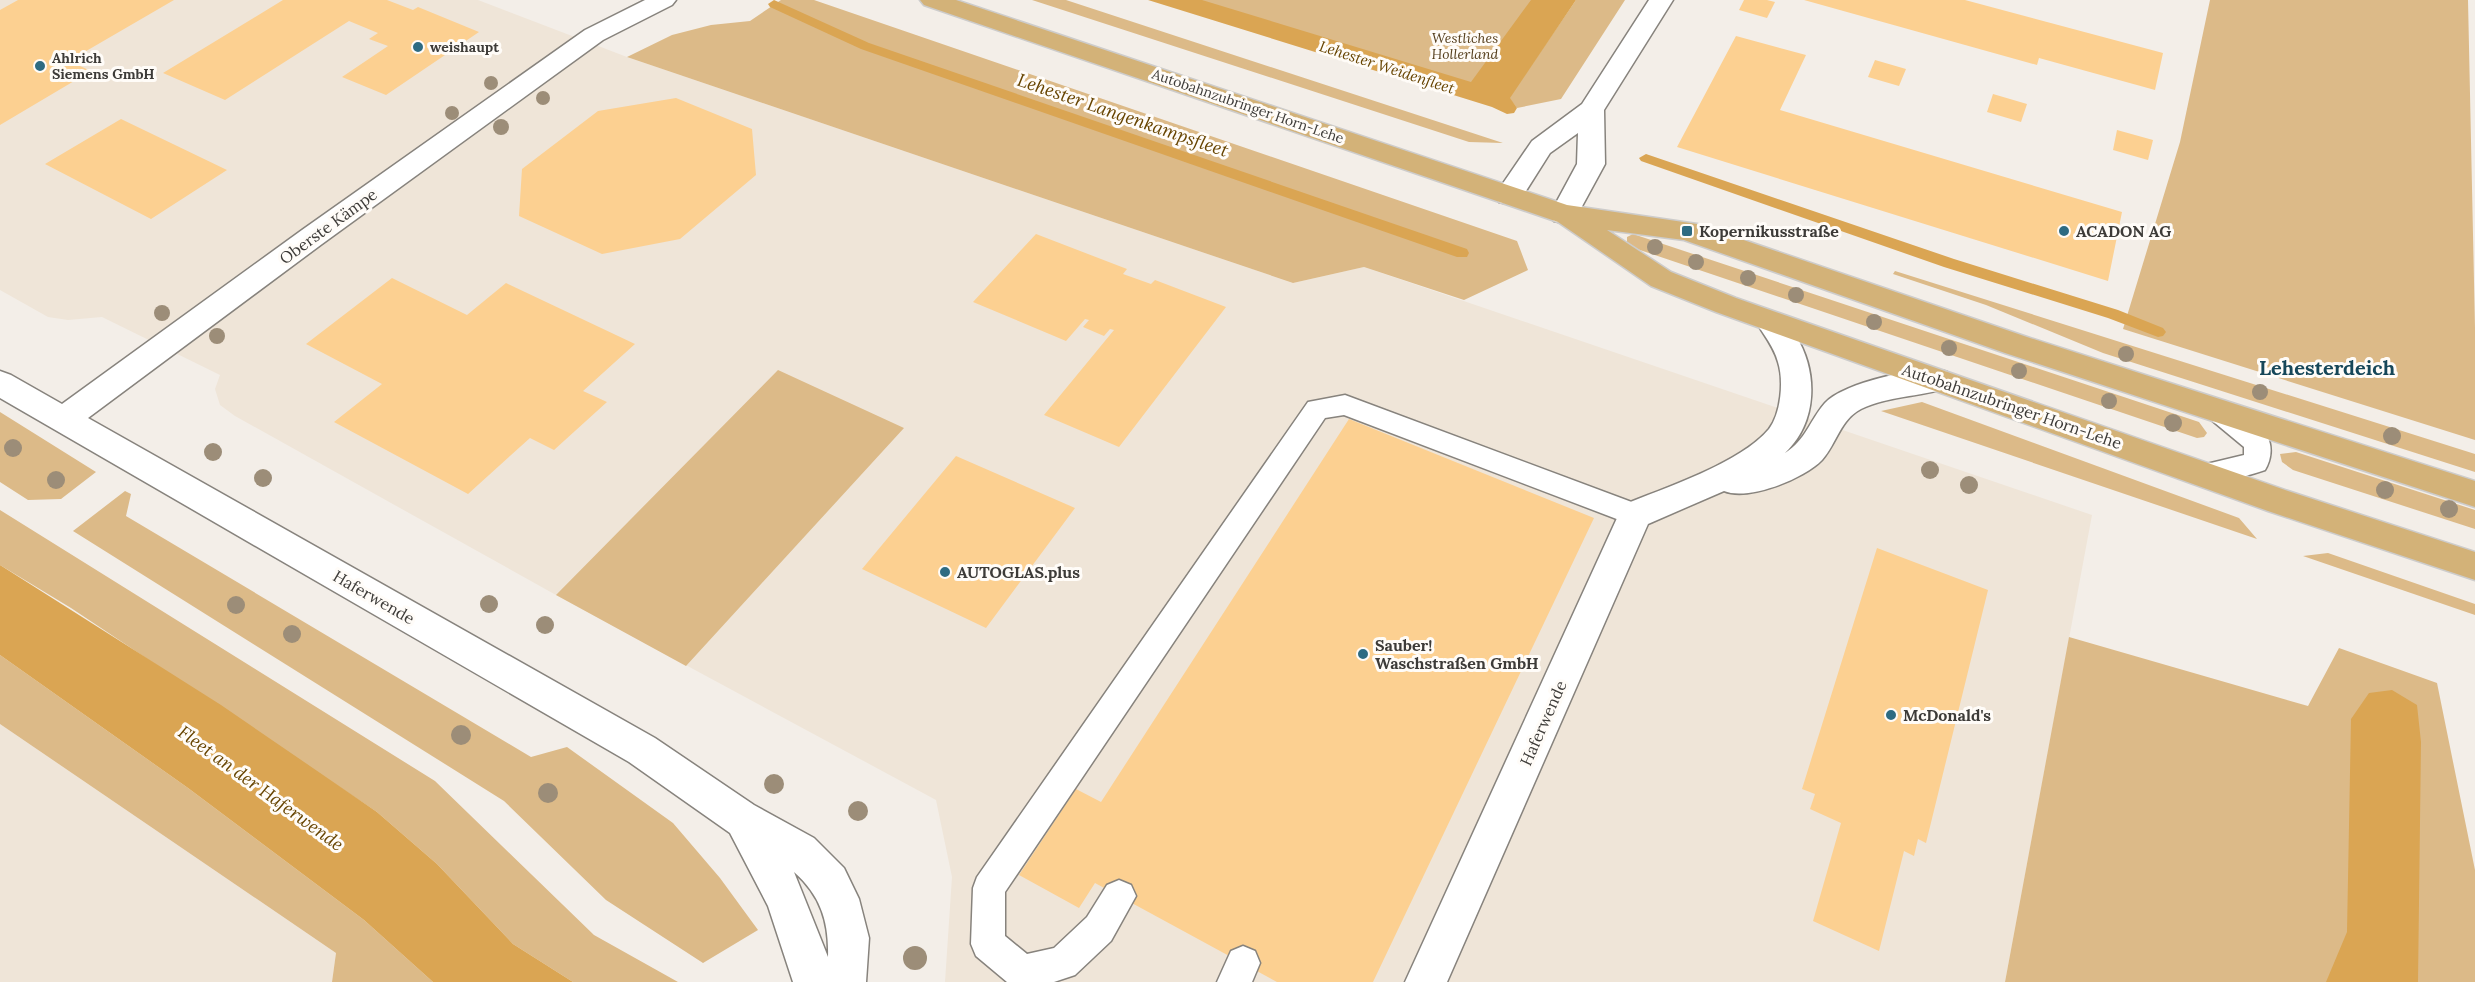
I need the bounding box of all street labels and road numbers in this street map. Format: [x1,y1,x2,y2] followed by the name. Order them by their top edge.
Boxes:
[1149,64,1347,147] street label: Autobahnzubringer Horn-Lehe
[275,184,381,268] street label: Oberste Kämpe
[1899,359,2125,453] street label: Autobahnzubringer Horn-Lehe
[330,566,419,629] street label: Haferwende
[1515,677,1571,769] street label: Haferwende

